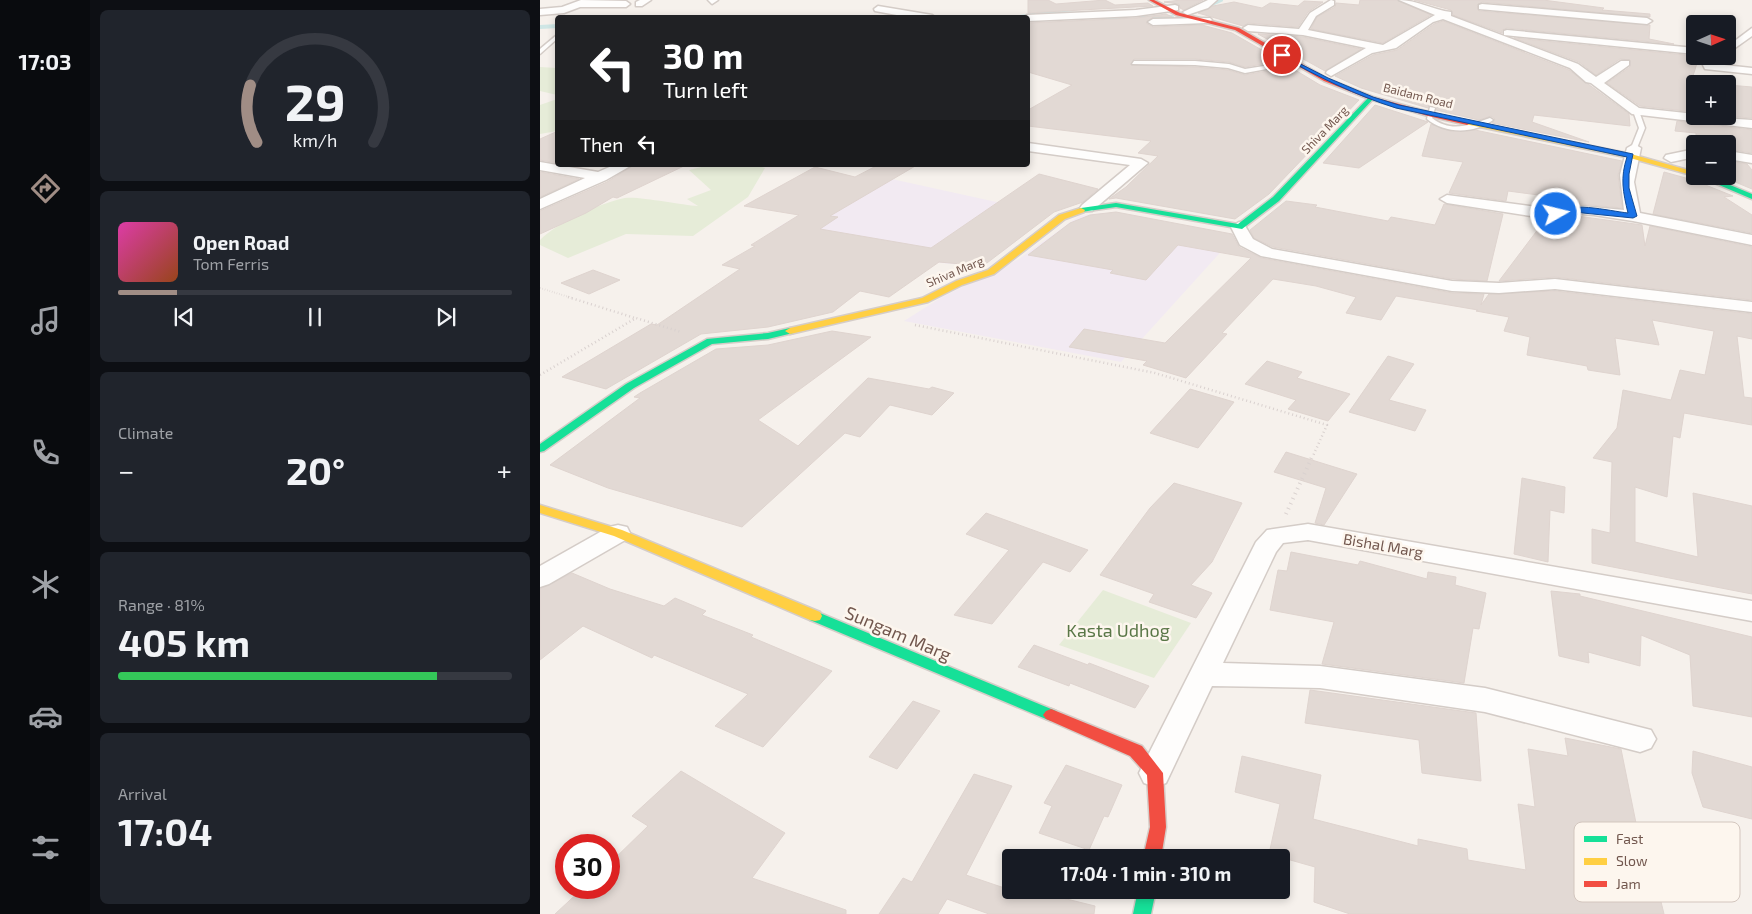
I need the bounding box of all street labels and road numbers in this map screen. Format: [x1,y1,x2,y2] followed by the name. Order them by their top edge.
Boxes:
[1382,80,1455,110] street label: Baidam Road
[1298,102,1351,156] street label: Shiva Marg
[924,253,986,289] street label: Shiva Marg
[1342,529,1425,561] street label: Bishal Marg
[842,601,955,665] street label: Sungam Marg

